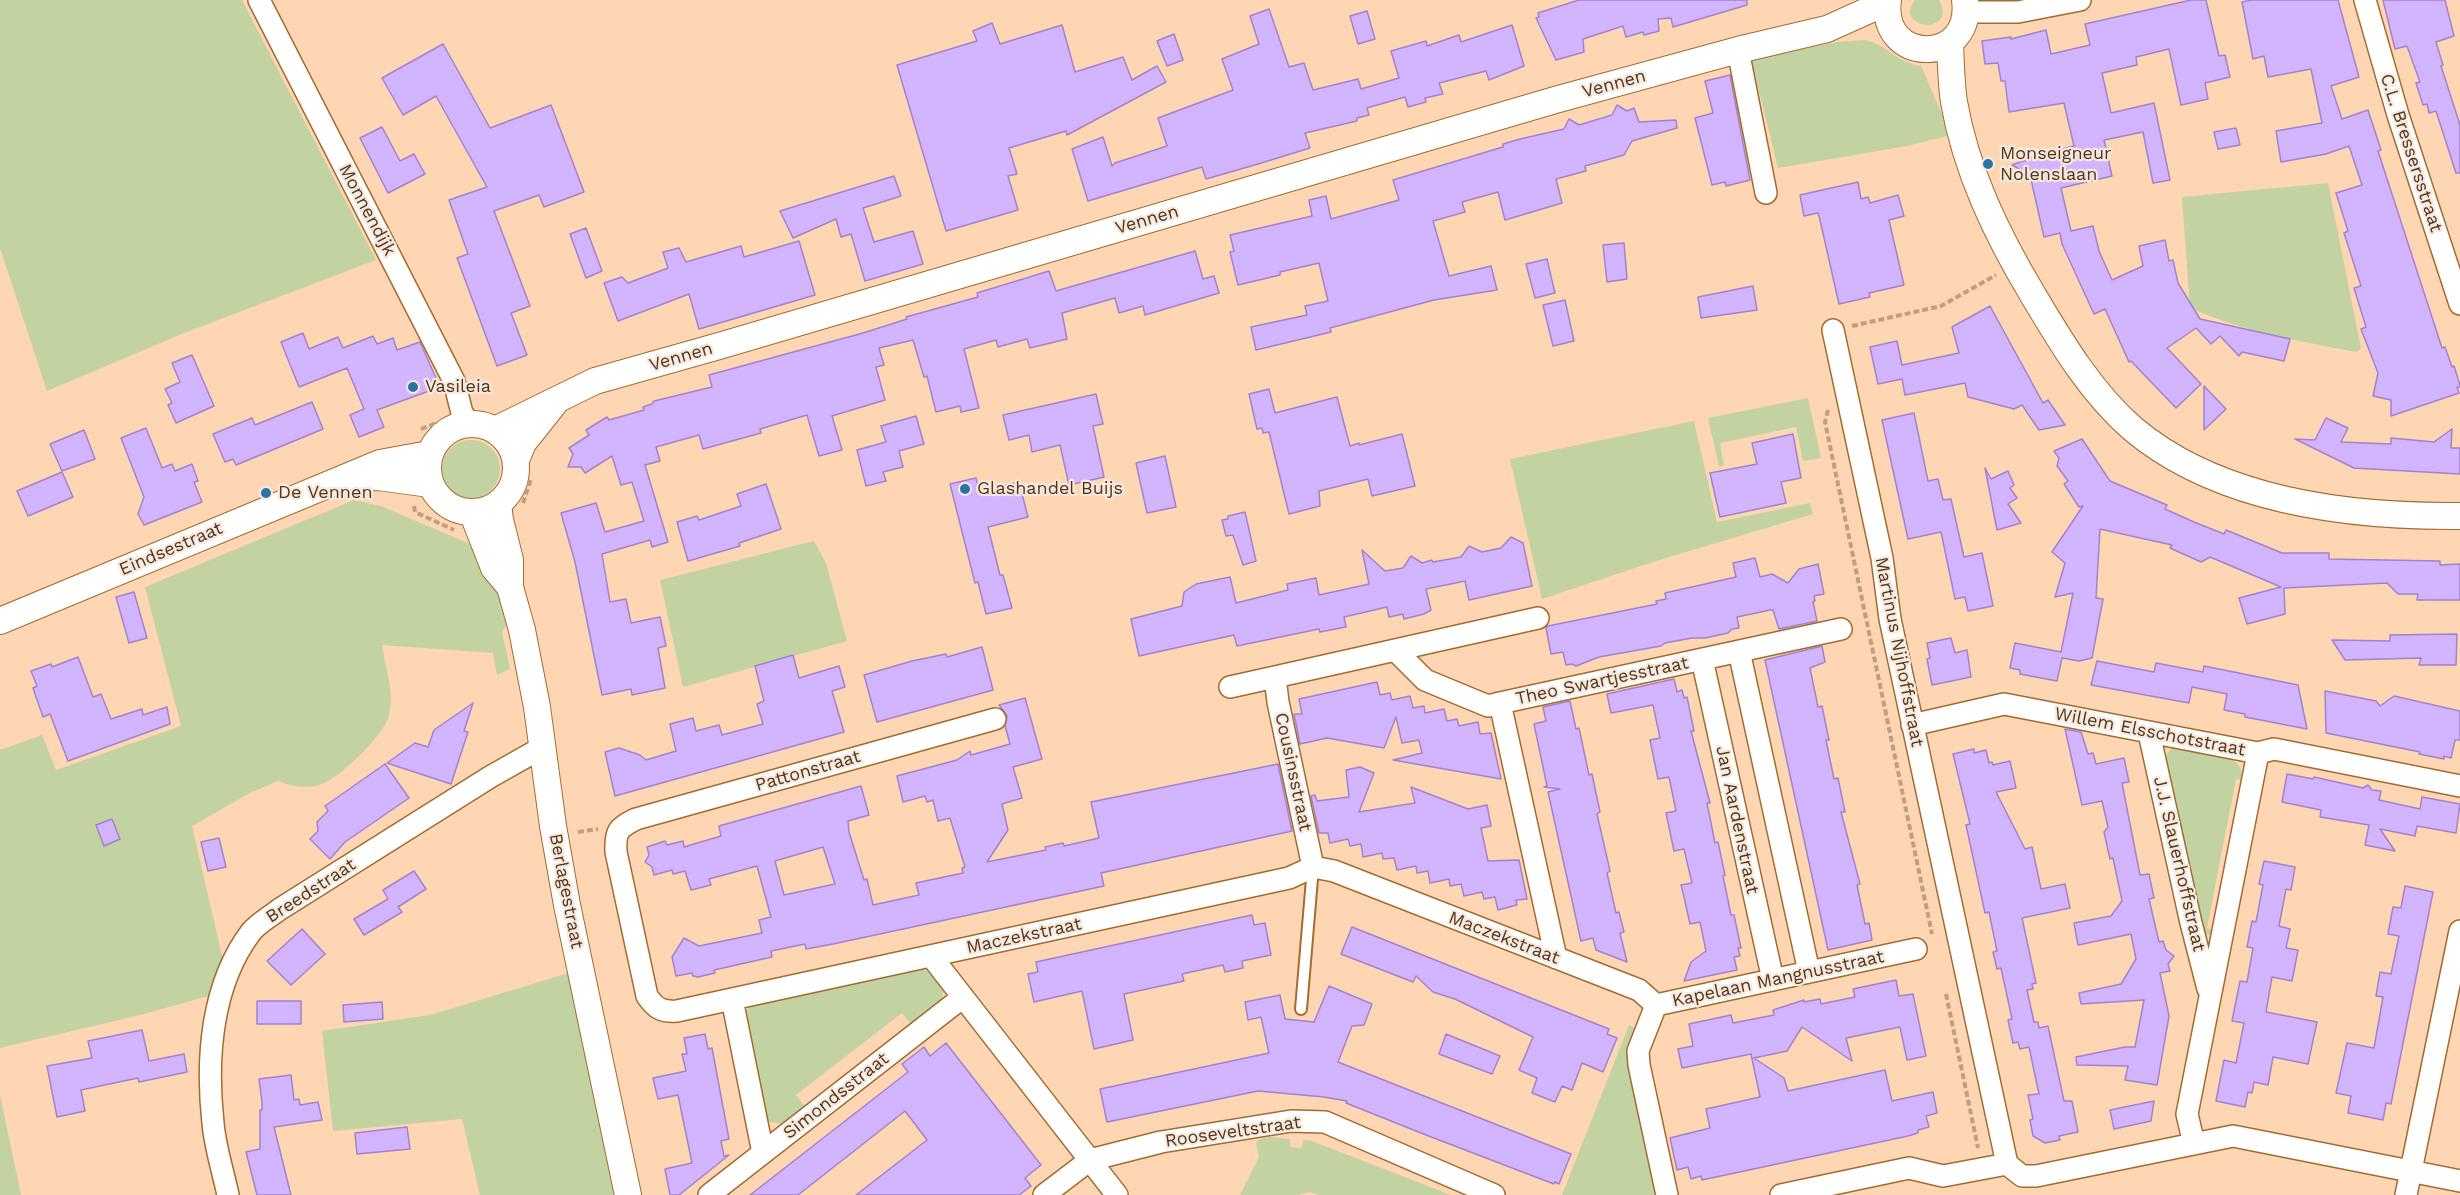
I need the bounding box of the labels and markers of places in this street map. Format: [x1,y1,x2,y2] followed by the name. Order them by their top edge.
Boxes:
[2000,143,2111,186] place label: Monseigneur Nolenslaan
[1981,157,1995,171] marker: Monseigneur Nolenslaan
[425,376,491,398] place label: Vasileia
[406,380,420,394] marker: Vasileia
[977,478,1123,500] place label: Glashandel Buijs
[278,482,373,504] place label: De Vennen
[958,482,972,496] marker: Glashandel Buijs
[259,486,273,500] marker: De Vennen

